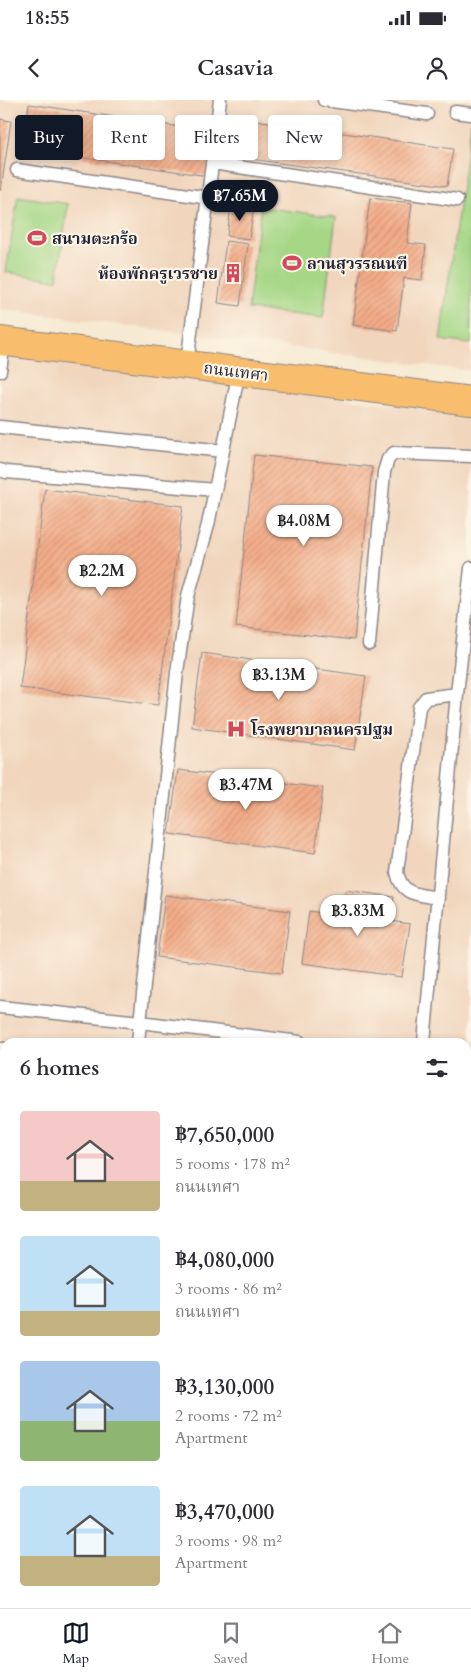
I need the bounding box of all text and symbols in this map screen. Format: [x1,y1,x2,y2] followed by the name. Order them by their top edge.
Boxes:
[25,5,69,31] text: 18:55
[197,53,274,83] text: Casavia
[20,54,48,82] icon: back
[423,54,451,82] icon: person
[15,115,83,160] chip: Buy
[93,115,165,160] chip: Rent
[175,115,258,160] chip: Filters
[268,115,342,160] chip: New
[199,180,281,222] pin: ฿7.65M
[213,185,267,207] text: ฿7.65M
[26,227,48,249] sports icon: สนามตะกร้อ
[52,228,138,250] place label: สนามตะกร้อ
[281,252,303,274] sports icon: ลานสุวรรณนฑี
[307,253,407,275] place label: ลานสุวรรณนฑี
[222,262,244,284] building icon: ห้องพักครูเวรชาย
[98,263,218,285] place label: ห้องพักครูเวรชาย
[202,357,270,387] street label: ถนนเทศา
[263,504,345,547] pin: ฿4.08M
[277,510,331,532] text: ฿4.08M
[67,554,137,597] pin: ฿2.2M
[79,560,125,582] text: ฿2.2M
[238,658,320,701] pin: ฿3.13M
[252,664,306,686] text: ฿3.13M
[225,718,247,740] hospital icon: โรงพยาบาลนครปฐม
[250,719,393,741] place label: โรงพยาบาลนครปฐม
[205,768,287,811] pin: ฿3.47M
[219,774,273,796] text: ฿3.47M
[317,894,399,937] pin: ฿3.83M
[331,900,385,922] text: ฿3.83M
[20,1054,99,1083] text: 6 homes
[423,1054,451,1082] icon: filters
[175,1121,274,1150] text: ฿7,650,000
[60,1131,120,1191] icon: home
[175,1153,290,1175] text: 5 rooms · 178 m²
[175,1176,240,1198] text: ถนนเทศา
[175,1246,274,1275] text: ฿4,080,000
[60,1256,120,1316] icon: home
[175,1278,282,1300] text: 3 rooms · 86 m²
[175,1301,240,1323] text: ถนนเทศา
[175,1373,274,1402] text: ฿3,130,000
[60,1381,120,1441] icon: home
[175,1405,282,1427] text: 2 rooms · 72 m²
[175,1427,248,1449] text: Apartment
[175,1498,274,1527] text: ฿3,470,000
[60,1506,120,1566] icon: home
[175,1530,282,1552] text: 3 rooms · 98 m²
[175,1552,248,1574] text: Apartment
[62,1619,90,1668] tab: Map
[214,1619,248,1668] tab: Saved
[372,1619,409,1668] tab: Home

